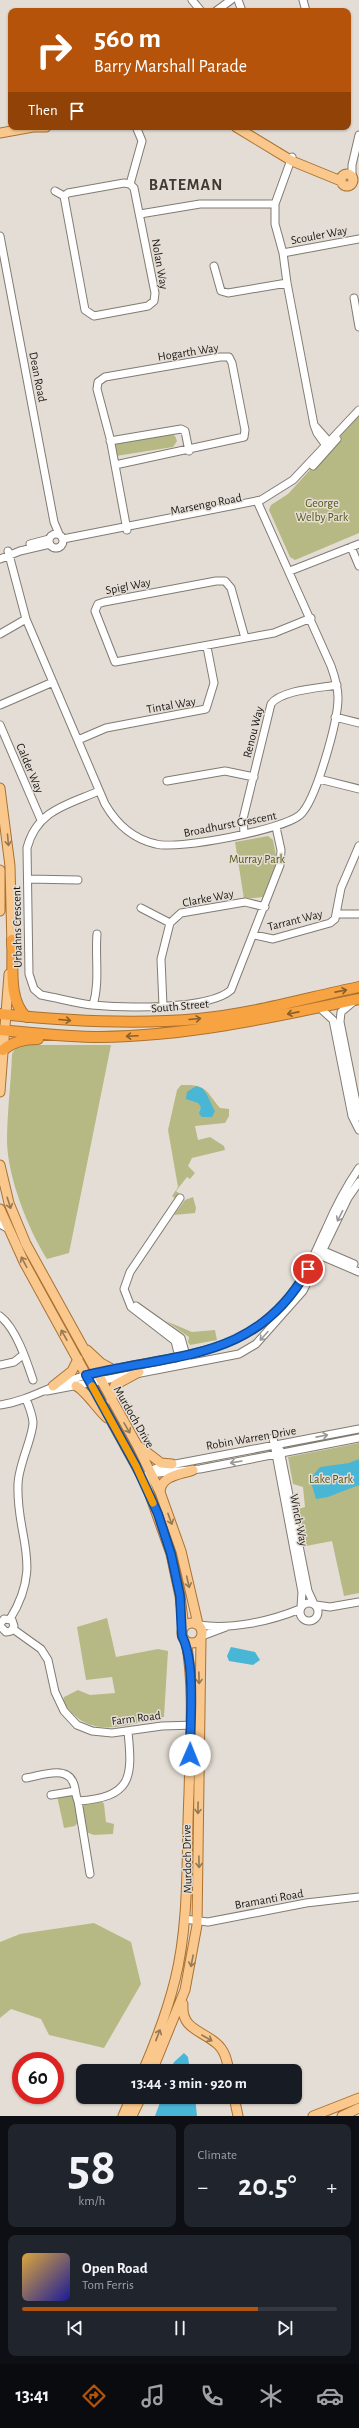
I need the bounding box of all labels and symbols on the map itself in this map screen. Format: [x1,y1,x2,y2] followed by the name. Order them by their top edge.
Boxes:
[149,177,223,193] district label: BATEMAN
[290,224,348,247] street label: Scouler Way
[149,238,170,290] street label: Nolan Way
[157,341,219,364] street label: Hogarth Way
[27,351,49,403] street label: Dean Road
[169,491,243,517] street label: Marsengo Road
[296,497,349,524] park label: George Welby Park
[104,576,152,597] street label: Spigl Way
[145,695,197,716] street label: Tintal Way
[241,705,266,759] street label: Renou Way
[13,741,46,795] street label: Calder Way
[183,809,278,839] street label: Broadhurst Crescent
[4,833,11,846] one-way arrow
[229,853,286,866] park label: Murray Park
[10,886,24,968] street label: Urbahns Crescent
[181,887,235,910] street label: Clarke Way
[266,907,324,934] street label: Tarrant Way
[334,987,347,995] one-way arrow
[151,997,209,1014] street label: South Street
[287,1009,300,1017] one-way arrow
[188,1015,201,1023] one-way arrow
[58,1016,71,1024] one-way arrow
[126,1032,139,1039] one-way arrow
[6,1196,13,1209] one-way arrow
[335,1209,343,1221] one-way arrow
[291,1252,325,1286] pin
[19,1256,27,1268] one-way arrow
[60,1329,67,1341] one-way arrow
[259,1331,268,1342] one-way arrow
[112,1384,156,1450] street label: Murdoch Drive
[124,1422,132,1434] one-way arrow
[205,1424,297,1452] street label: Robin Warren Drive
[315,1432,328,1440] one-way arrow
[230,1458,243,1466] one-way arrow
[309,1473,354,1485] park label: Lake Park
[287,1493,310,1547] street label: Winch Way
[167,1512,175,1524] one-way arrow
[184,1576,192,1589] one-way arrow
[196,1671,203,1684] one-way arrow
[111,1709,161,1727] street label: Farm Road
[169,1734,211,1776] position arrow
[194,1801,202,1814] one-way arrow
[180,1824,194,1894] street label: Murdoch Drive
[195,1855,203,1868] one-way arrow
[234,1887,304,1911] street label: Bramanti Road
[188,1954,196,1967] one-way arrow
[155,2030,163,2042] one-way arrow
[201,2034,213,2042] one-way arrow
[12,2052,64,2104] speed limit sign: 60

